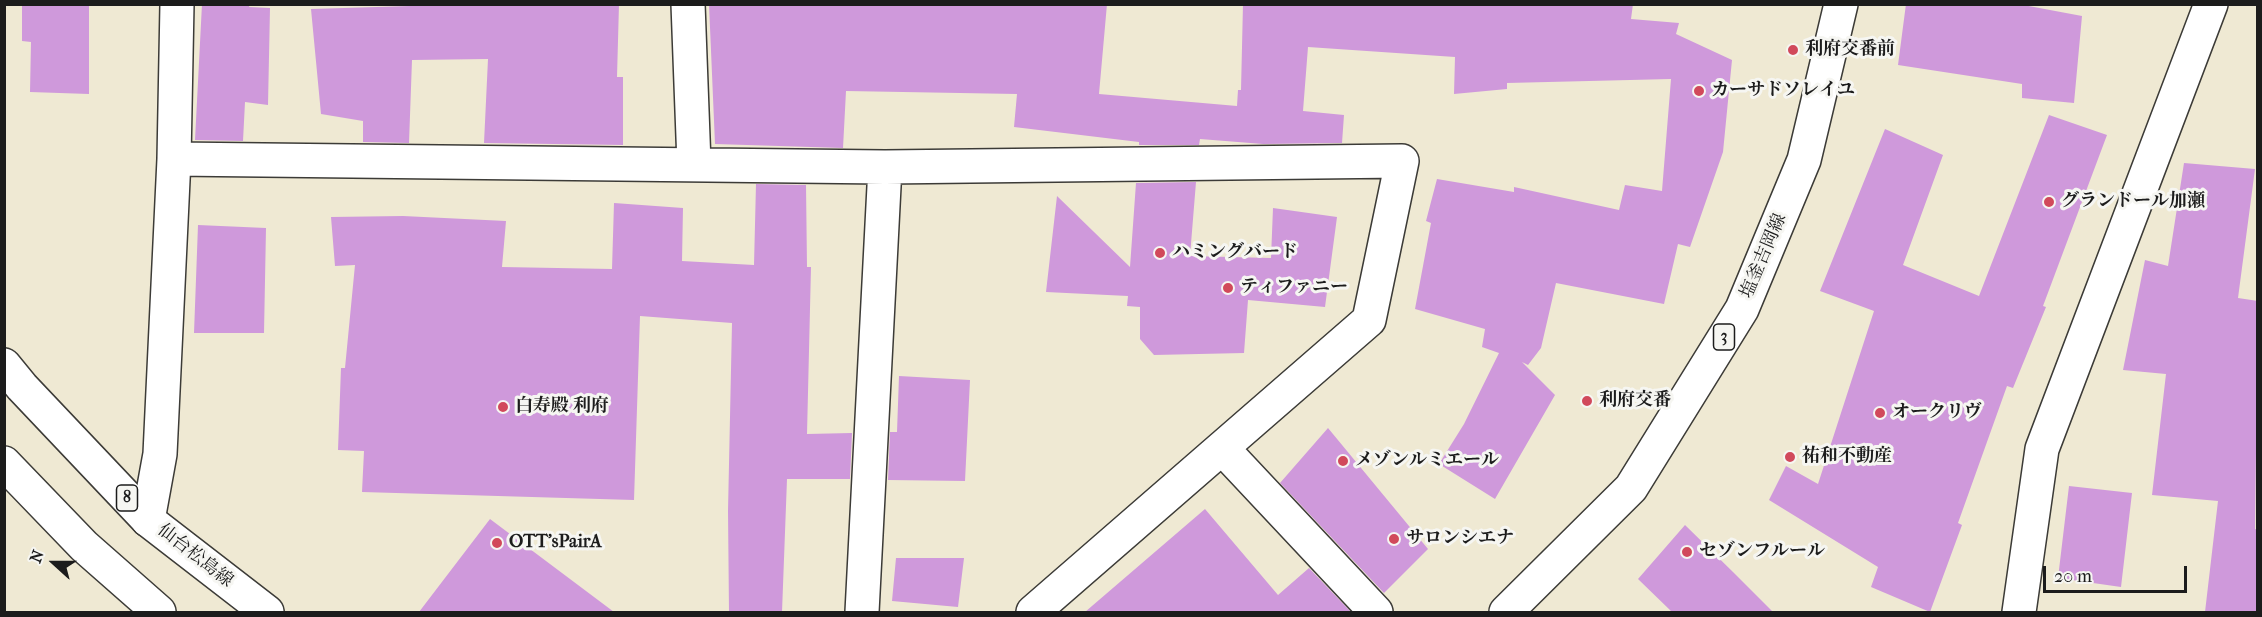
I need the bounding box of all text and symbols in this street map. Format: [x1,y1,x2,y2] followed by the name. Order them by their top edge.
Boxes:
[1805,39,1895,61] place label: 利府交番前
[1786,43,1800,57] marker: 利府交番前
[1711,80,1855,102] place label: カーサドソレイユ
[1692,84,1706,98] marker: カーサドソレイユ
[2061,191,2205,213] place label: グランドール加瀬
[2042,195,2056,209] marker: グランドール加瀬
[1736,210,1792,302] street label: 塩釜吉岡線
[1172,242,1298,264] place label: ハミングバード
[1153,246,1167,260] marker: ハミングバード
[1240,277,1348,299] place label: ティファニー
[1221,281,1235,295] marker: ティファニー
[1714,324,1734,350] road number: 3
[1599,390,1671,412] place label: 利府交番
[1580,394,1594,408] marker: 利府交番
[515,396,609,418] place label: 白寿殿 利府
[496,400,510,414] marker: 白寿殿 利府
[1892,402,1982,424] place label: オークリヴ
[1873,406,1887,420] marker: オークリヴ
[1802,446,1892,468] place label: 祐和不動産
[1355,450,1499,472] place label: メゾンルミエール
[1783,450,1797,464] marker: 祐和不動産
[1336,454,1350,468] marker: メゾンルミエール
[116,485,138,511] road number: 8
[153,520,237,592] street label: 仙台松島線
[1406,528,1514,550] place label: サロンシエナ
[509,532,602,554] place label: OTT'sPairA
[1387,532,1401,546] marker: サロンシエナ
[24,533,84,593] north arrow
[490,536,504,550] marker: OTT'sPairA
[1699,541,1825,563] place label: セゾンフルール
[1680,545,1694,559] marker: セゾンフルール
[26,547,48,565] text: N
[2046,554,2190,592] scale bar
[2054,566,2092,587] text: 20 m

